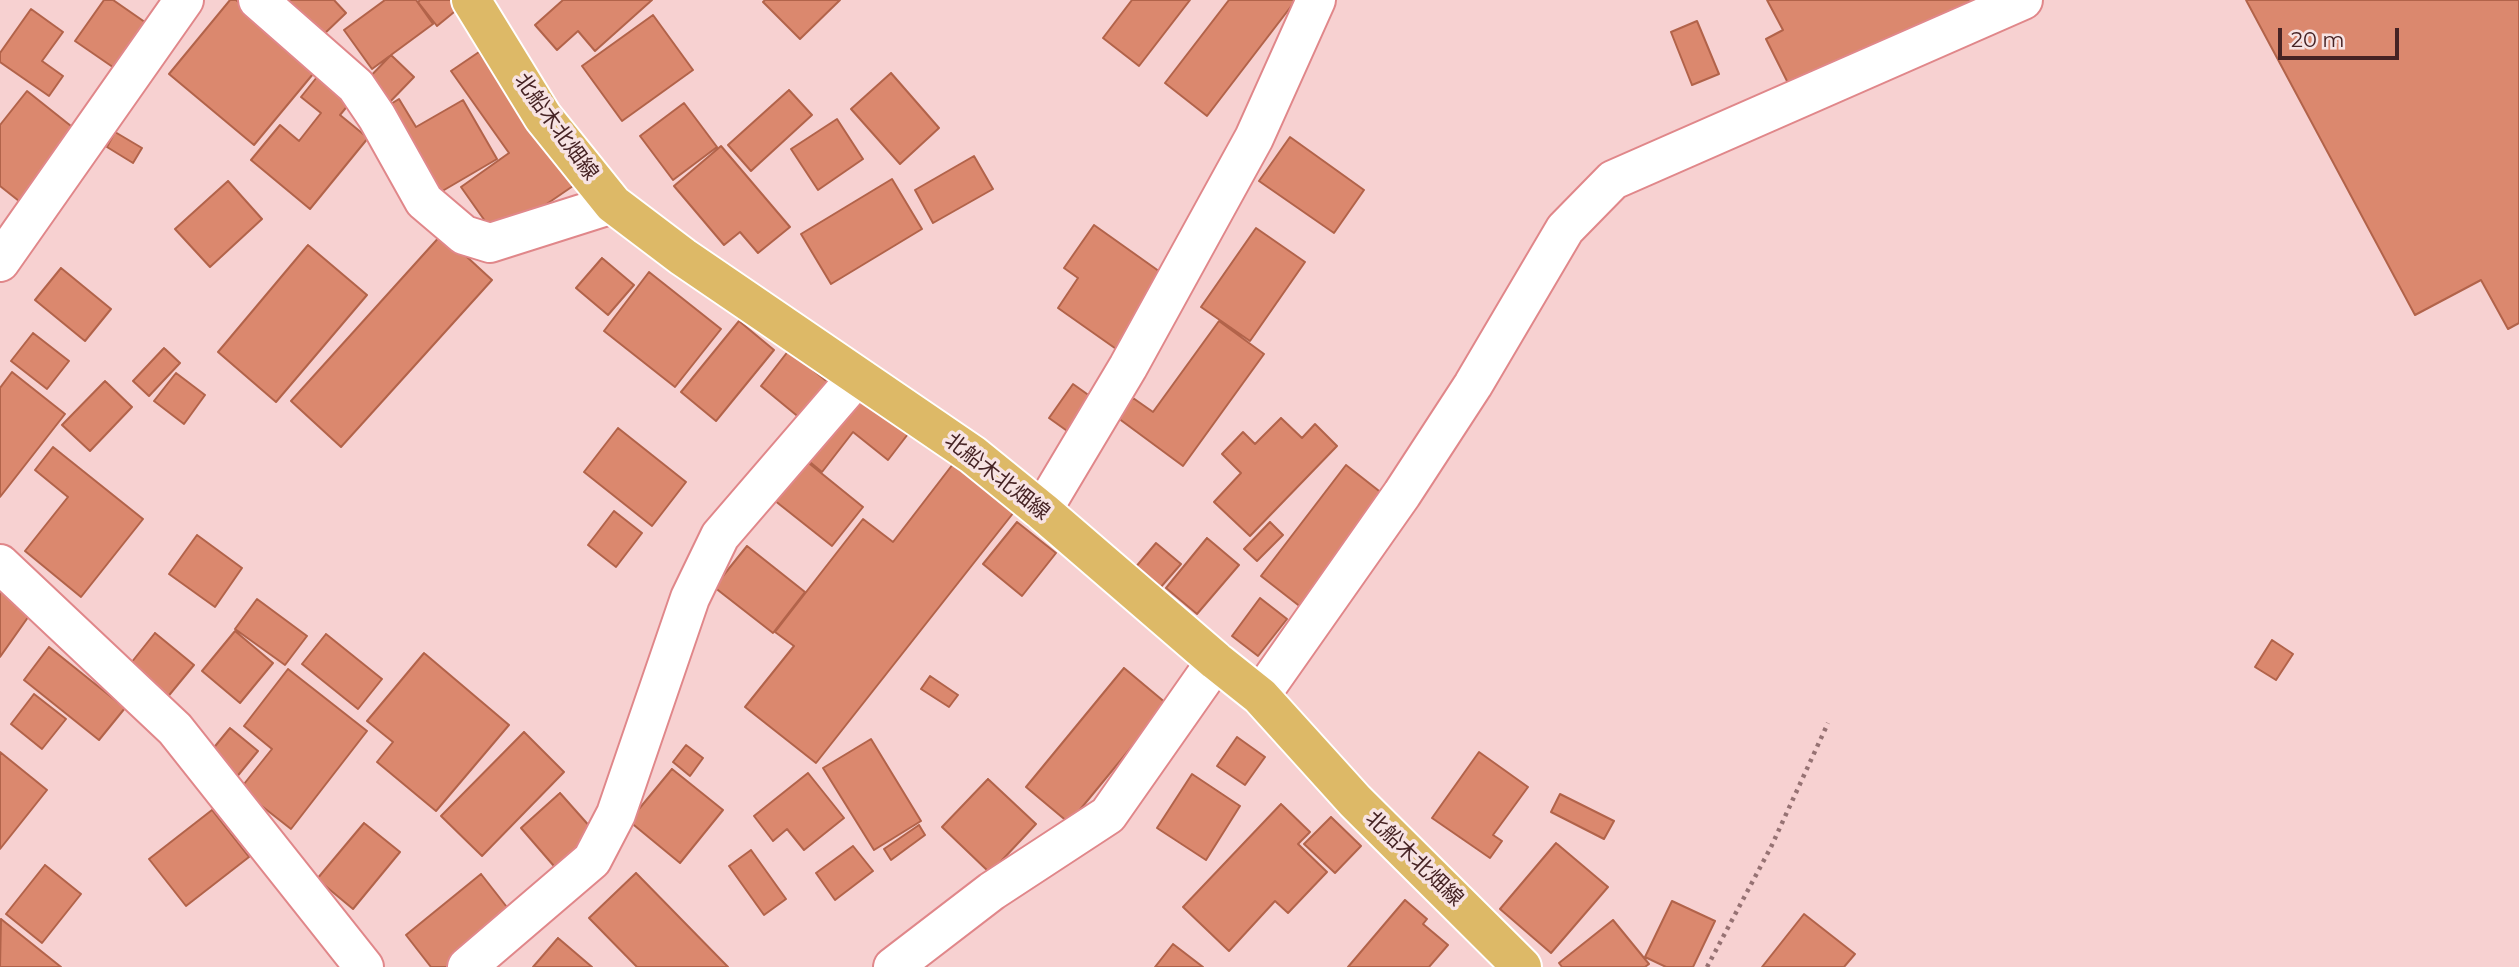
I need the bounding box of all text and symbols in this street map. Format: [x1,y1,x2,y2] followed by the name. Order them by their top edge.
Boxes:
[2281,14,2402,58] scale bar
[2291,27,2345,52] text: 20 m
[509,69,603,185] street label: 北船木北畑線
[940,428,1054,526] street label: 北船木北畑線
[1360,806,1468,912] street label: 北船木北畑線

